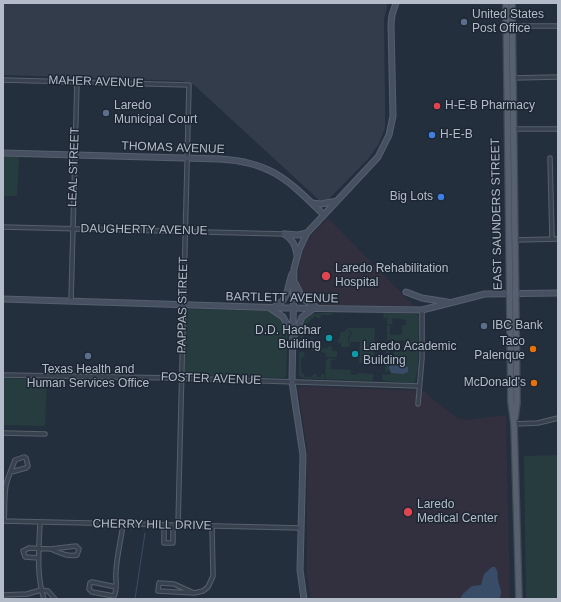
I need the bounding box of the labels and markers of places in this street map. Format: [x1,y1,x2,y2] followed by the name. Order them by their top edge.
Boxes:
[472,8,544,36] place label: United States Post Office
[459,17,469,27] marker: United States Post Office
[114,99,197,127] place label: Laredo Municipal Court
[445,99,535,113] place label: H-E-B Pharmacy
[432,101,442,111] marker: H-E-B Pharmacy
[101,108,111,118] marker: Laredo Municipal Court
[440,128,473,142] place label: H-E-B
[427,130,437,140] marker: H-E-B
[390,190,433,204] place label: Big Lots
[436,192,446,202] marker: Big Lots
[335,262,448,290] place label: Laredo Rehabilitation Hospital
[320,270,332,282] marker: Laredo Rehabilitation Hospital
[492,319,543,333] place label: IBC Bank
[479,321,489,331] marker: IBC Bank
[255,324,321,352] place label: D.D. Hachar Building
[324,333,334,343] marker: D.D. Hachar Building
[474,335,525,363] place label: Taco Palenque
[363,340,456,368] place label: Laredo Academic Building
[528,344,538,354] marker: Taco Palenque
[350,349,360,359] marker: Laredo Academic Building
[83,351,93,361] marker: Texas Health and Human Services Office
[27,363,149,391] place label: Texas Health and Human Services Office
[464,376,526,390] place label: McDonald's
[529,378,539,388] marker: McDonald's
[417,498,498,526] place label: Laredo Medical Center
[402,506,414,518] marker: Laredo Medical Center

